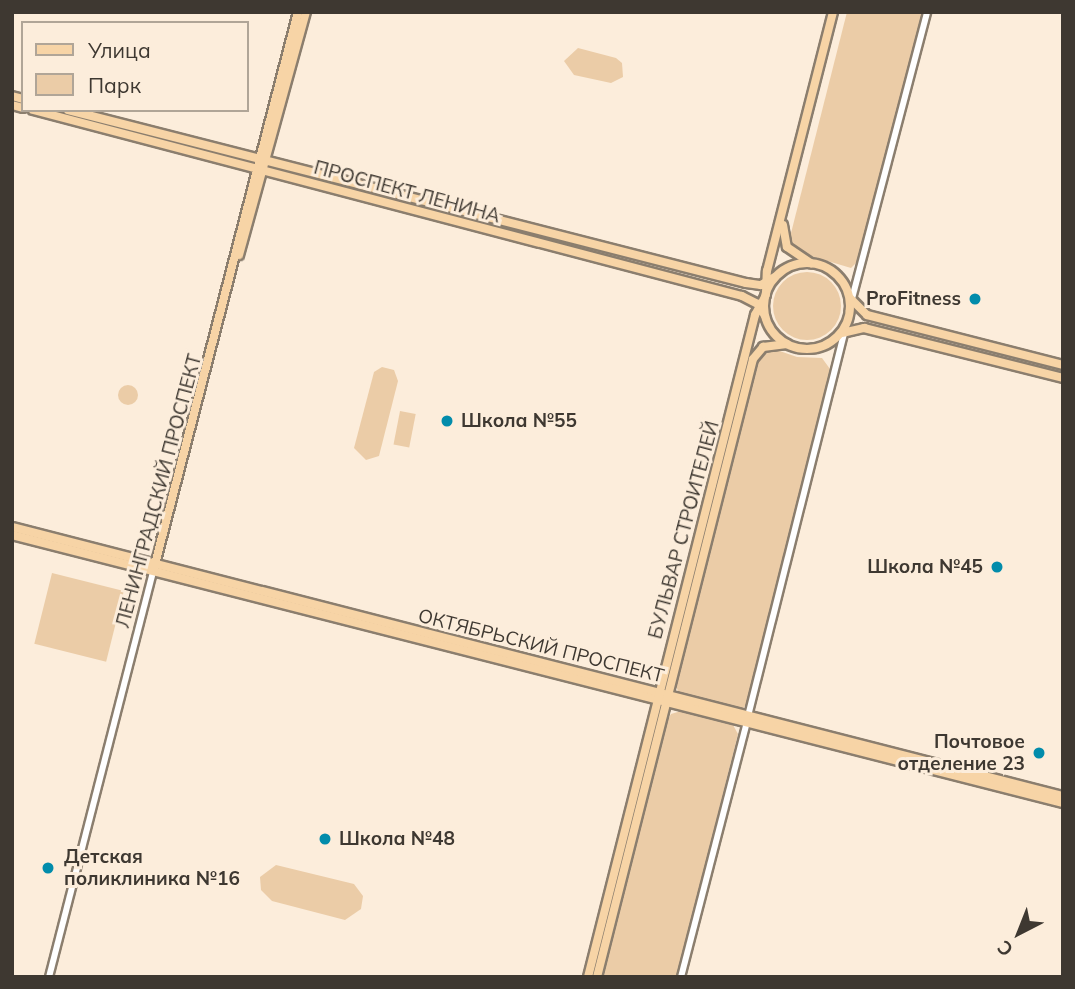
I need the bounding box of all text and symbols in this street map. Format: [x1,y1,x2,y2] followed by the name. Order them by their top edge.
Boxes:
[21,21,248,112] legend
[88,37,151,63] text: Улица
[88,72,141,98] text: Парк
[311,156,503,228] street label: ПРОСПЕКТ ЛЕНИНА
[866,288,961,310] place label: ProFitness
[967,291,983,307] marker: ProFitness
[111,352,207,630] street label: ЛЕНИНГРАДСКИЙ ПРОСПЕКТ
[461,410,577,432] place label: Школа №55
[439,413,455,429] marker: Школа №55
[644,419,724,641] street label: БУЛЬВАР СТРОИТЕЛЕЙ
[867,556,983,578] place label: Школа №45
[989,559,1005,575] marker: Школа №45
[416,604,666,688] street label: ОКТЯБРЬСКИЙ ПРОСПЕКТ
[897,731,1025,775] place label: Почтовое отделение 23
[1031,745,1047,761] marker: Почтовое отделение 23
[339,828,455,850] place label: Школа №48
[317,831,333,847] marker: Школа №48
[64,846,240,890] place label: Детская поликлиника №16
[38,858,58,878] marker: Детская поликлиника №16
[984,898,1054,968] north arrow
[992,935,1018,962] text: С

